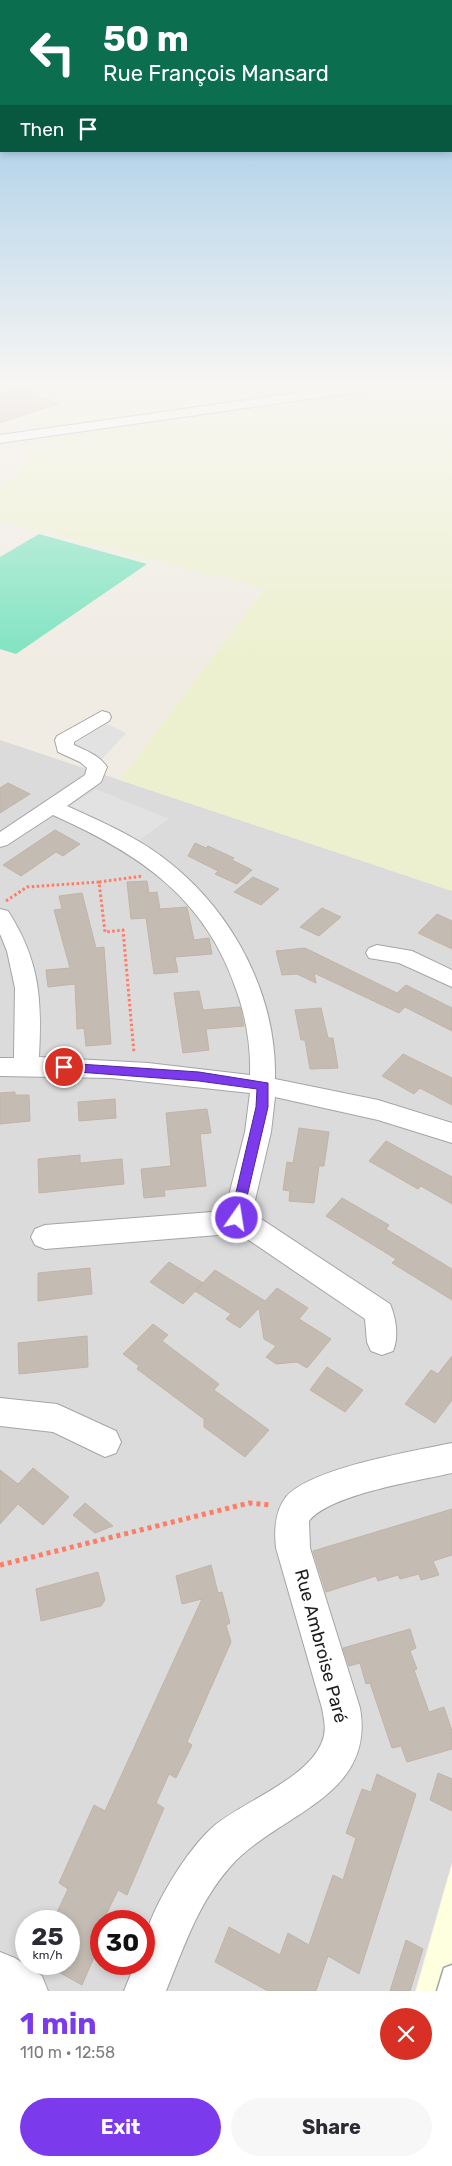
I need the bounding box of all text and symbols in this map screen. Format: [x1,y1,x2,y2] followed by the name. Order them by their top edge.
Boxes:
[103,18,189,60] text: 50 m
[20,20,85,85] icon: left
[103,60,329,87] text: Rue François Mansard
[74,115,102,143] icon: arrive
[20,118,64,141] text: Then
[43,1046,85,1088] pin
[50,1053,78,1081] icon: arrive
[210,1191,262,1243] position arrow
[290,1567,352,1725] street label: Rue Ambroise Paré
[90,1910,155,1975] speed limit sign: 30
[31,1922,64,1951] text: 25
[33,1948,62,1962] text: km/h
[20,2006,97,2042] text: 1 min
[380,2008,432,2060] button: close
[20,2043,115,2062] text: 110 m · 12:58
[20,2098,221,2156] button: Exit
[231,2098,432,2156] button: Share

